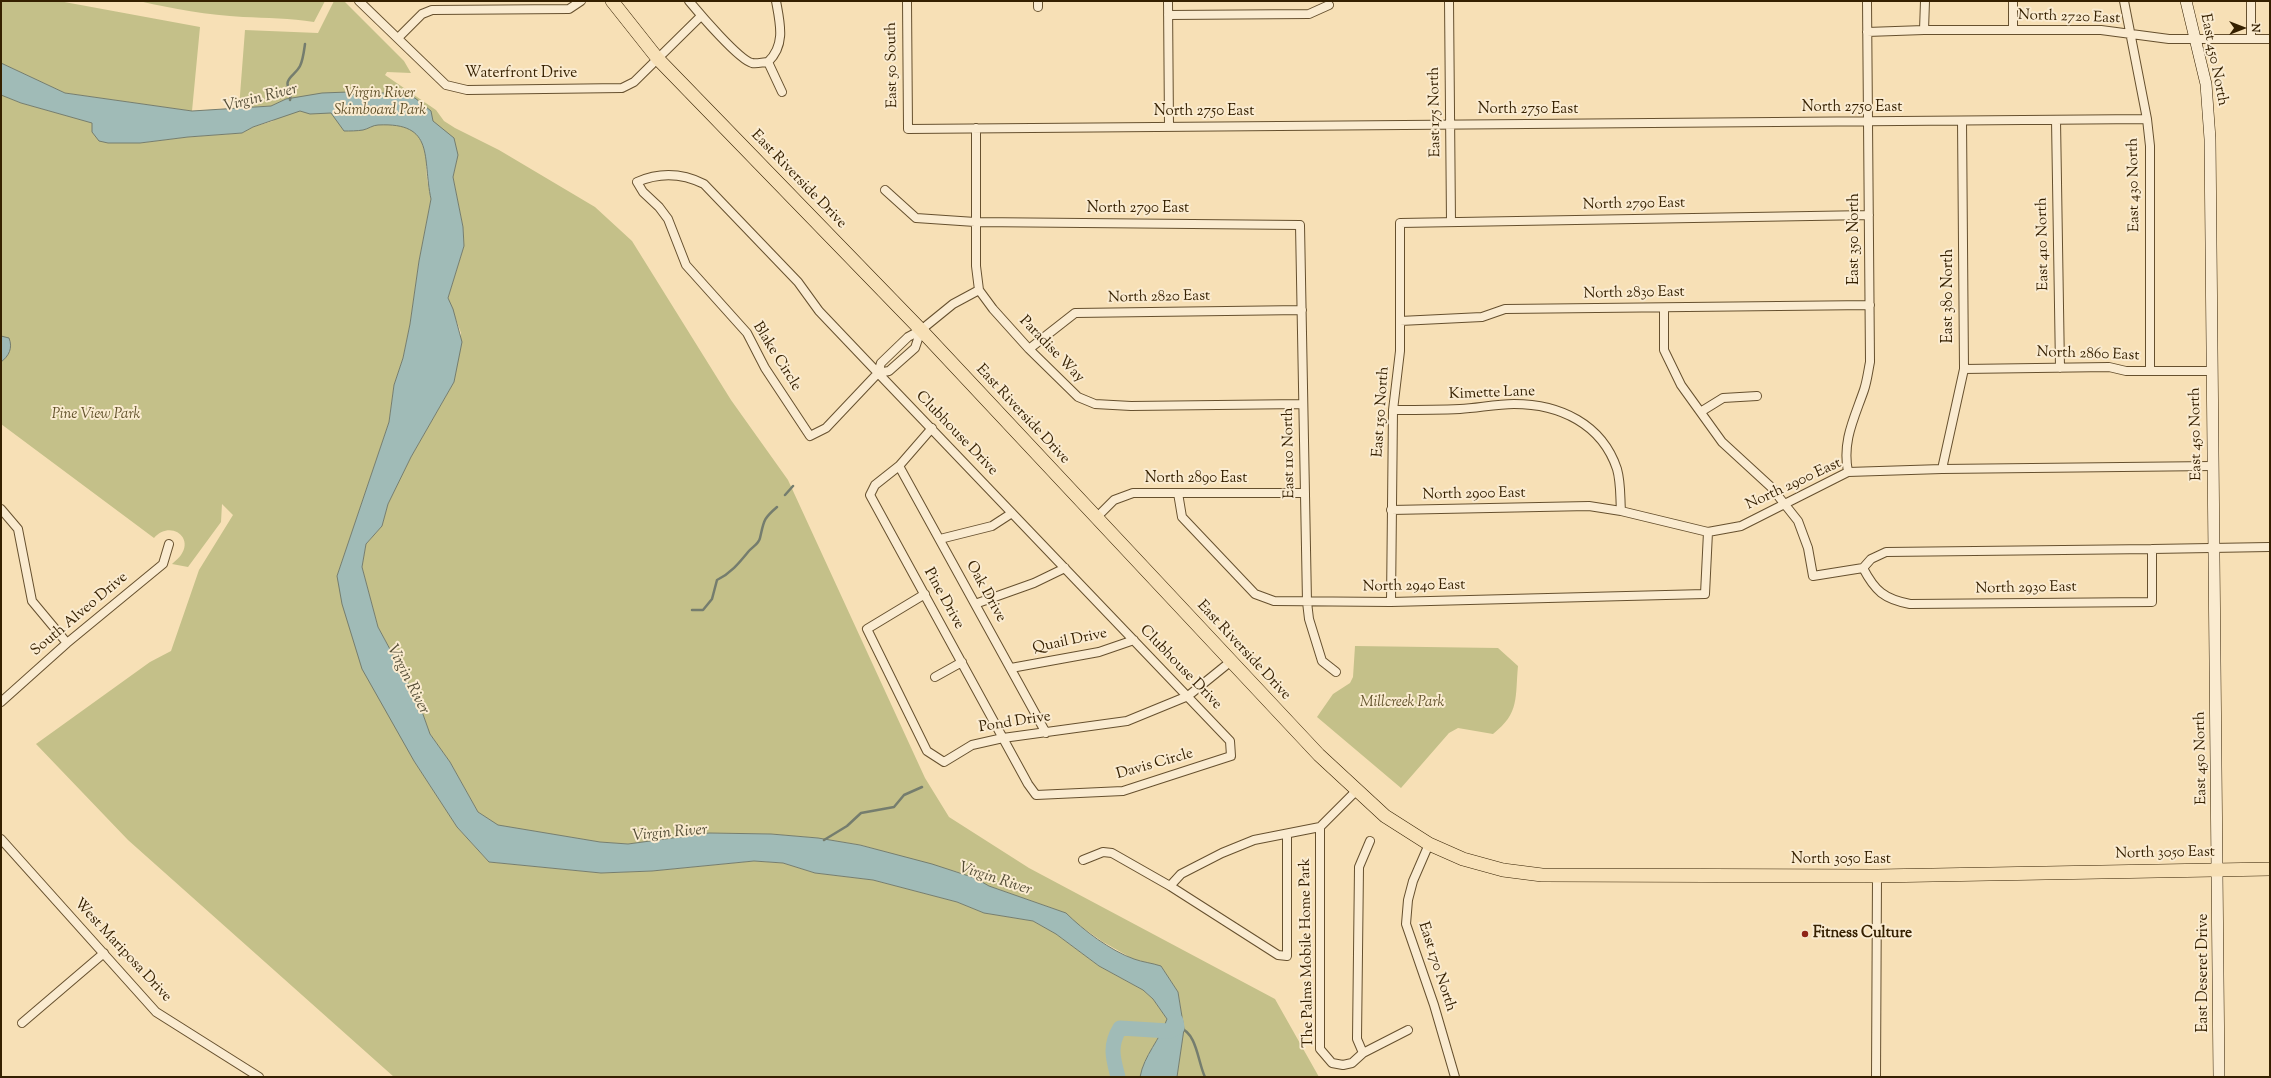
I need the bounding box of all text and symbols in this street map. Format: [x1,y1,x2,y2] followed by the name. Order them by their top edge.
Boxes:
[2018,7,2120,29] street label: North 2720 East
[2223,8,2263,48] north arrow
[2195,12,2231,108] street label: East 450 North
[883,22,903,108] street label: East 50 South
[2247,24,2263,32] text: N
[465,65,577,83] street label: Waterfront Drive
[1426,67,1446,157] street label: East 175 North
[222,81,300,117] water label: Virgin River
[334,85,426,120] park label: Virgin River Skimboard Park
[1802,99,1902,117] street label: North 2750 East
[1478,101,1578,119] street label: North 2750 East
[1154,103,1254,121] street label: North 2750 East
[746,127,850,233] street label: East Riverside Drive
[2125,138,2145,232] street label: East 430 North
[1846,193,1864,285] street label: East 350 North
[1583,195,1685,215] street label: North 2790 East
[2034,197,2054,291] street label: East 410 North
[1087,200,1189,218] street label: North 2790 East
[1940,249,1958,343] street label: East 380 North
[1583,284,1685,304] street label: North 2830 East
[1108,288,1210,308] street label: North 2820 East
[1015,313,1087,387] street label: Paradise Way
[748,319,804,395] street label: Blake Circle
[2036,344,2140,366] street label: North 2860 East
[971,361,1073,469] street label: East Riverside Drive
[1370,366,1394,458] street label: East 150 North
[1449,383,1535,405] street label: Kimette Lane
[2187,387,2207,481] street label: East 450 North
[911,388,1001,480] street label: Clubhouse Drive
[52,406,140,424] park label: Pine View Park
[1280,407,1300,499] street label: East 110 North
[1743,455,1845,515] street label: North 2900 East
[1145,470,1247,488] street label: North 2890 East
[1422,485,1526,505] street label: North 2900 East
[961,558,1009,626] street label: Oak Drive
[919,565,967,633] street label: Pine Drive
[28,569,132,661] street label: South Alveo Drive
[1363,577,1465,597] street label: North 2940 East
[1975,579,2077,599] street label: North 2930 East
[1192,597,1294,705] street label: East Riverside Drive
[1135,622,1225,714] street label: Clubhouse Drive
[1031,625,1109,659] street label: Quail Drive
[381,642,433,718] water label: Virgin River
[1360,694,1444,712] park label: Millcreek Park
[978,708,1052,738] street label: Pond Drive
[2192,711,2212,805] street label: East 450 North
[1114,745,1196,785] street label: Davis Circle
[632,821,708,847] water label: Virgin River
[2115,844,2215,864] street label: North 3050 East
[1791,851,1891,869] street label: North 3050 East
[1297,858,1319,1048] street label: The Palms Mobile Home Park
[956,859,1034,901] water label: Virgin River
[69,895,175,1007] street label: West Mariposa Drive
[2195,914,2213,1032] street label: East Deseret Drive
[1413,920,1459,1014] street label: East 170 North
[1813,925,1912,943] place label: Fitness Culture
[1800,929,1810,939] marker: Fitness Culture

